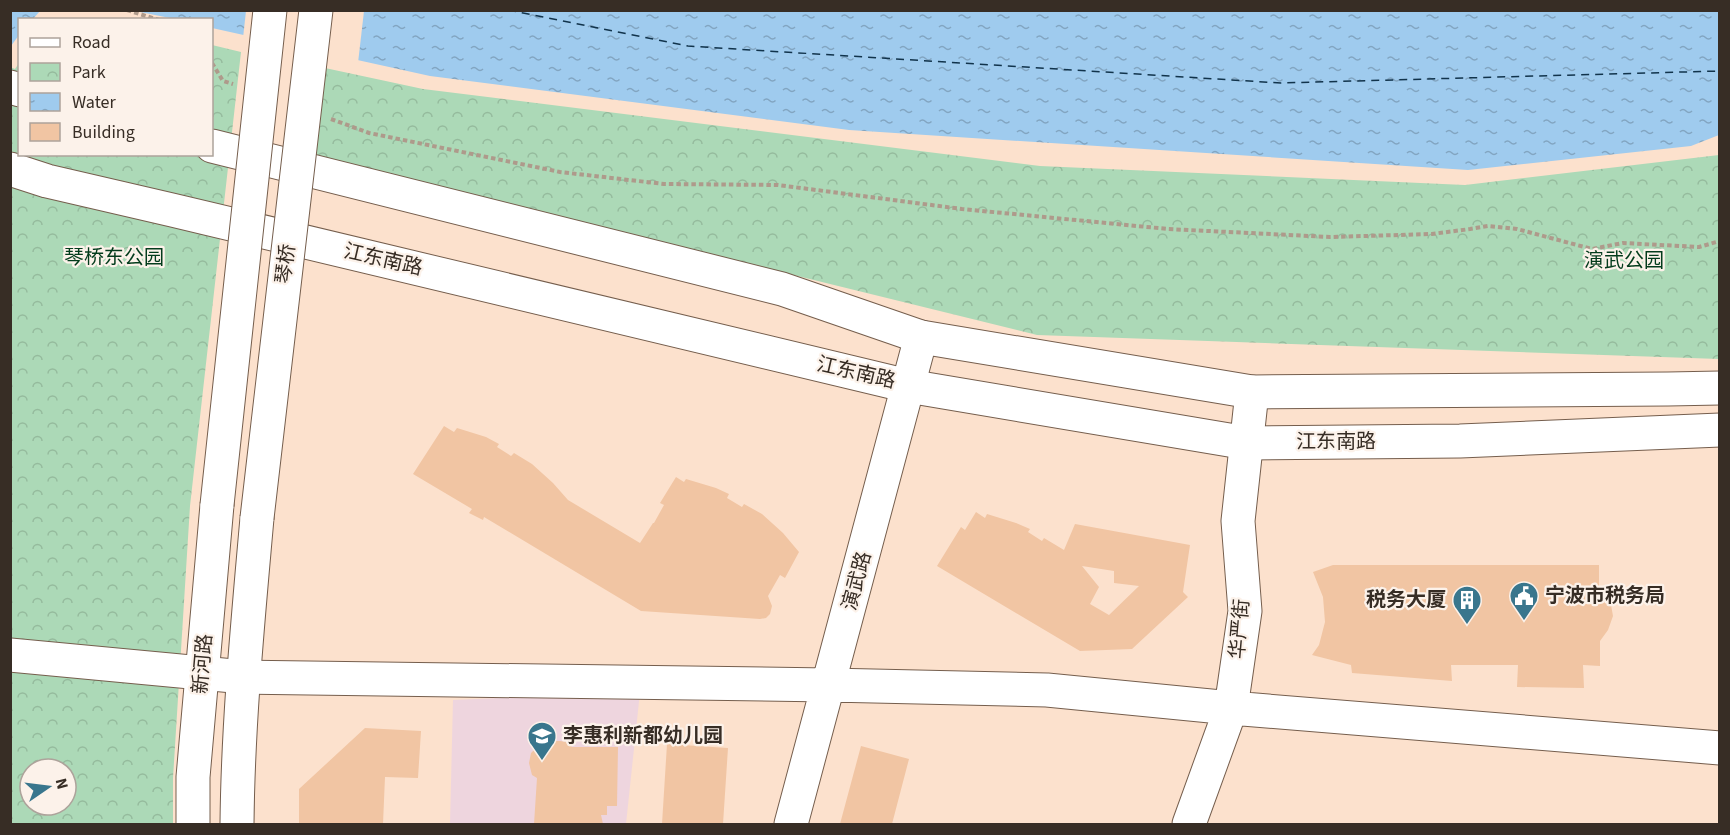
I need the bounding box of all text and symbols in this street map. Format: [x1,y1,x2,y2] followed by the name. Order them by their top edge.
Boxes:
[18,18,213,156] legend
[72,30,111,55] text: Road
[72,60,106,85] text: Park
[72,90,116,115] text: Water
[72,120,135,145] text: Building
[341,237,425,283] street label: 江东南路
[270,242,302,286] street label: 琴桥
[64,244,164,272] park label: 琴桥东公园
[1584,247,1664,275] park label: 演武公园
[814,350,898,396] street label: 江东南路
[1296,428,1376,456] street label: 江东南路
[836,548,878,614] street label: 演武路
[1508,580,1540,622] public building icon: 宁波市税务局
[1545,582,1665,610] place label: 宁波市税务局
[1451,584,1483,626] building icon: 税务大厦
[1366,586,1446,614] place label: 税务大厦
[1223,598,1257,660] street label: 华严街
[186,633,220,695] street label: 新河路
[526,720,558,762] school or university icon: 李惠利新都幼儿园
[563,722,723,750] place label: 李惠利新都幼儿园
[18,757,78,817] north arrow
[50,776,74,791] text: N

